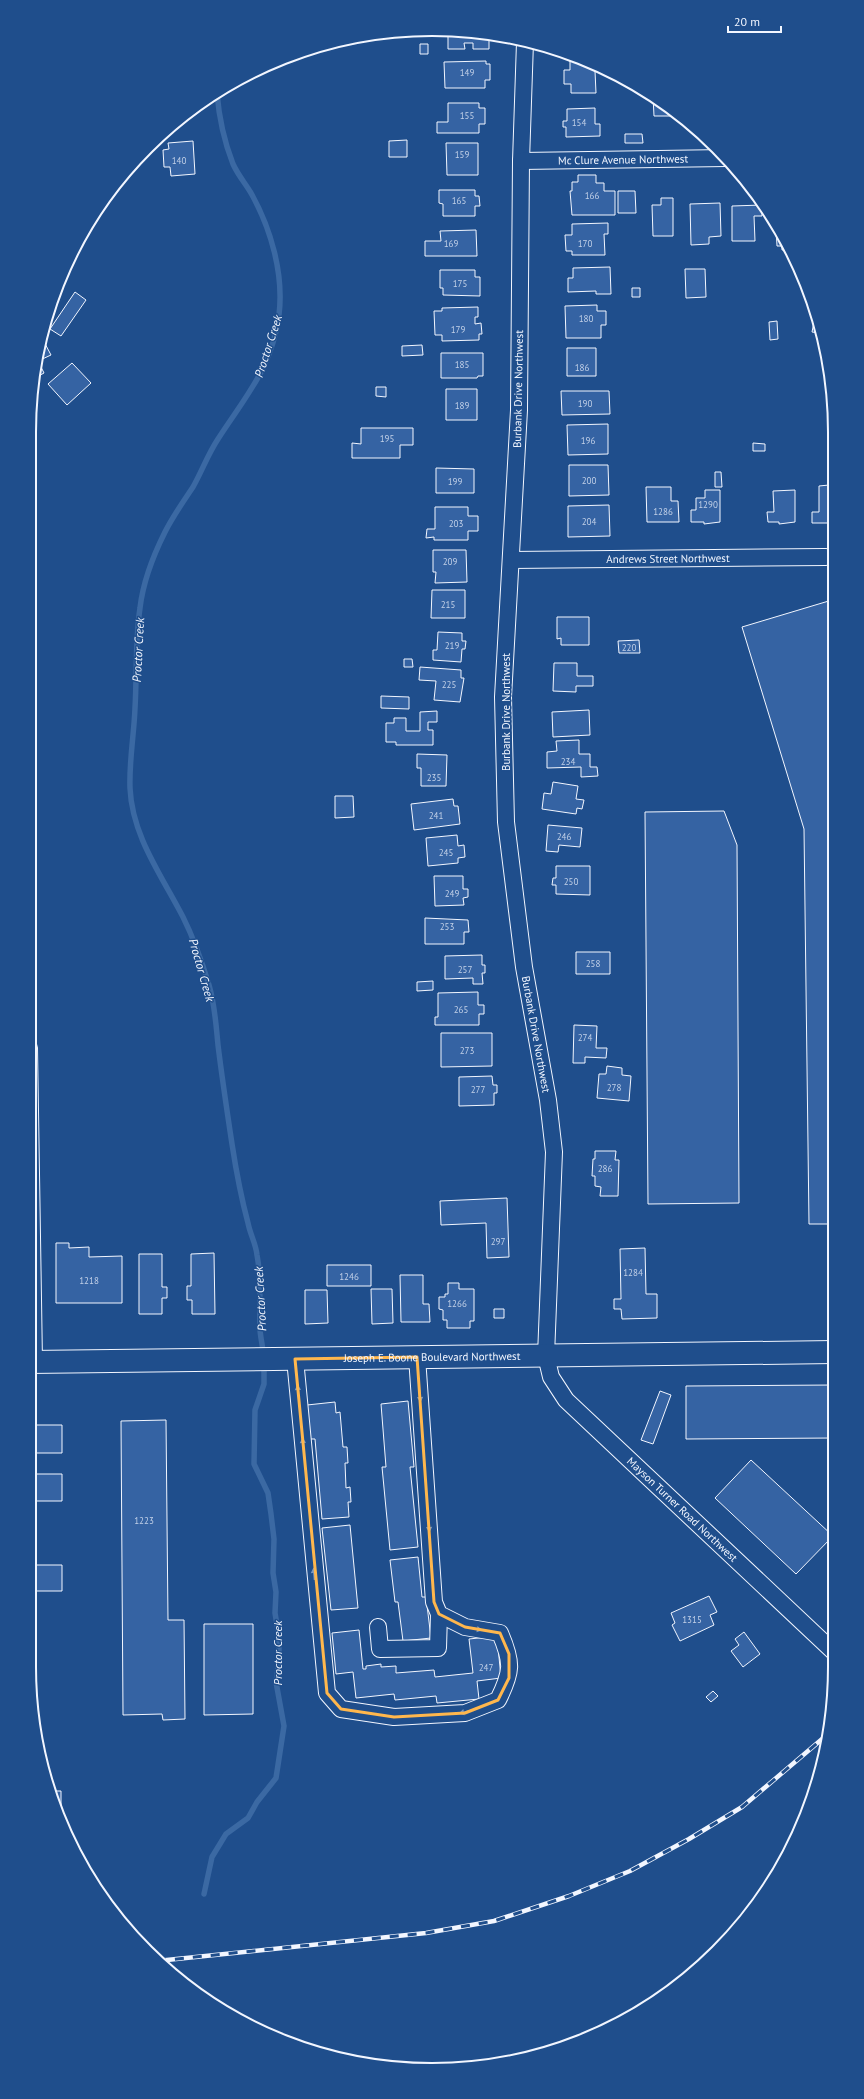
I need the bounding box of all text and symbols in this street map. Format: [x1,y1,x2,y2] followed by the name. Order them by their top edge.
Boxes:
[728,8,781,34] scale bar
[734,14,760,29] text: 20 m
[460,67,474,78] house number: 149
[460,110,474,121] house number: 155
[572,117,586,128] house number: 154
[455,149,469,160] house number: 159
[558,152,688,167] street label: Mc Clure Avenue Northwest
[172,155,186,166] house number: 140
[585,190,599,201] house number: 166
[452,195,466,206] house number: 165
[444,238,458,249] house number: 169
[578,238,592,249] house number: 170
[453,278,467,289] house number: 175
[251,312,285,379] water label: Proctor Creek
[579,313,593,324] house number: 180
[451,324,465,335] house number: 179
[510,330,526,448] street label: Burbank Drive Northwest
[455,359,469,370] house number: 185
[575,362,589,373] house number: 186
[578,398,592,409] house number: 190
[455,400,469,411] house number: 189
[380,433,394,444] house number: 195
[581,435,595,446] house number: 196
[582,475,596,486] house number: 200
[448,476,462,487] house number: 199
[698,499,718,510] house number: 1290
[653,506,673,517] house number: 1286
[582,516,596,527] house number: 204
[449,518,463,529] house number: 203
[606,551,730,566] street label: Andrews Street Northwest
[443,556,457,567] house number: 209
[441,599,455,610] house number: 215
[129,617,147,683] water label: Proctor Creek
[445,640,459,651] house number: 219
[622,642,636,653] house number: 220
[499,653,513,771] street label: Burbank Drive Northwest
[442,679,456,690] house number: 225
[561,756,575,767] house number: 234
[427,772,441,783] house number: 235
[429,810,443,821] house number: 241
[557,831,571,842] house number: 246
[439,847,453,858] house number: 245
[564,876,578,887] house number: 250
[445,888,459,899] house number: 249
[440,921,454,932] house number: 253
[186,937,218,1004] water label: Proctor Creek
[586,958,600,969] house number: 258
[458,964,472,975] house number: 257
[519,975,554,1094] street label: Burbank Drive Northwest
[454,1004,468,1015] house number: 265
[578,1032,592,1043] house number: 274
[460,1045,474,1056] house number: 273
[607,1082,621,1093] house number: 278
[471,1084,485,1095] house number: 277
[598,1163,612,1174] house number: 286
[491,1236,505,1247] house number: 297
[251,1266,269,1332] water label: Proctor Creek
[623,1267,643,1278] house number: 1284
[339,1271,359,1282] house number: 1246
[79,1275,99,1286] house number: 1218
[447,1298,467,1309] house number: 1266
[343,1349,521,1365] street label: Joseph E. Boone Boulevard Northwest
[294,1384,301,1397] one-way arrow
[416,1390,423,1402] one-way arrow
[299,1438,306,1450] one-way arrow
[624,1454,741,1565] street label: Mayson Turner Road Northwest
[134,1515,154,1526] house number: 1223
[425,1520,432,1532] one-way arrow
[311,1568,318,1580] one-way arrow
[682,1614,702,1625] house number: 1315
[270,1620,285,1685] water label: Proctor Creek
[470,1626,483,1632] one-way arrow
[479,1662,493,1673] house number: 247
[459,1709,472,1715] one-way arrow

